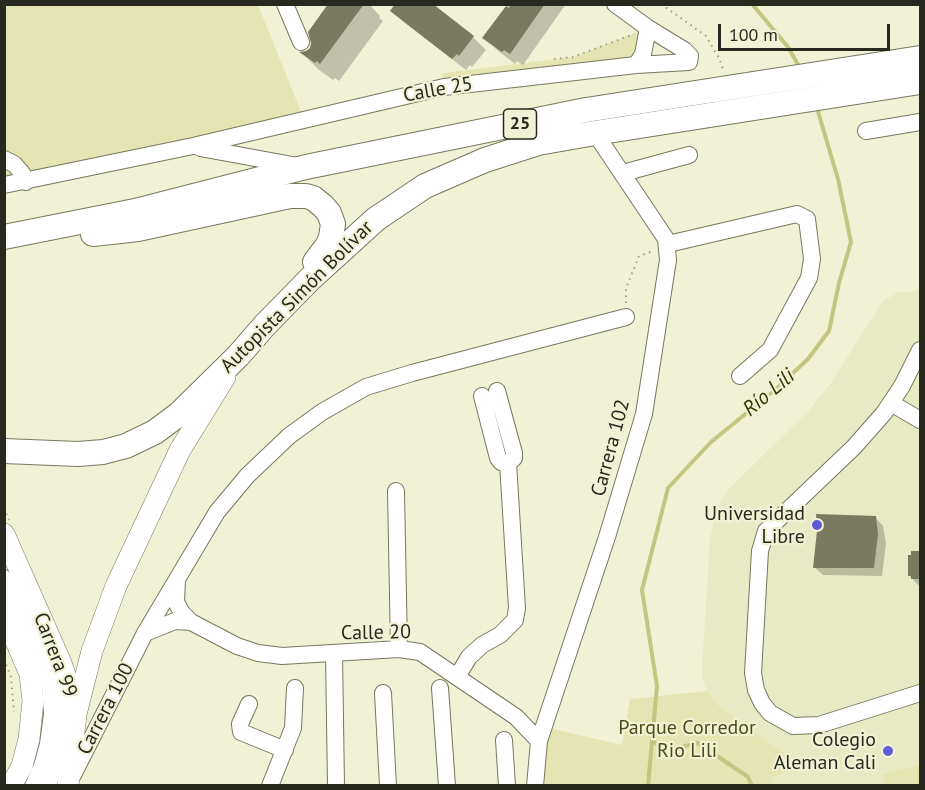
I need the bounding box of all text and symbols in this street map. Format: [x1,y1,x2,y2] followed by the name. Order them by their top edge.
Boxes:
[721,12,894,50] scale bar
[729,23,778,46] text: 100 m
[401,72,475,108] street label: Calle 25
[504,109,536,139] road number: 25
[216,216,378,378] street label: Autopista Simón Bolívar
[738,364,800,422] water label: Río Lili
[587,397,635,499] street label: Carrera 102
[704,502,805,549] place label: Universidad Libre
[810,518,824,532] marker: Universidad Libre
[28,609,82,701] street label: Carrera 99
[341,620,411,646] street label: Calle 20
[73,659,139,759] street label: Carrera 100
[618,716,756,763] park label: Parque Corredor Rio Lili
[774,728,876,775] place label: Colegio Aleman Cali
[881,744,895,758] marker: Colegio Aleman Cali

